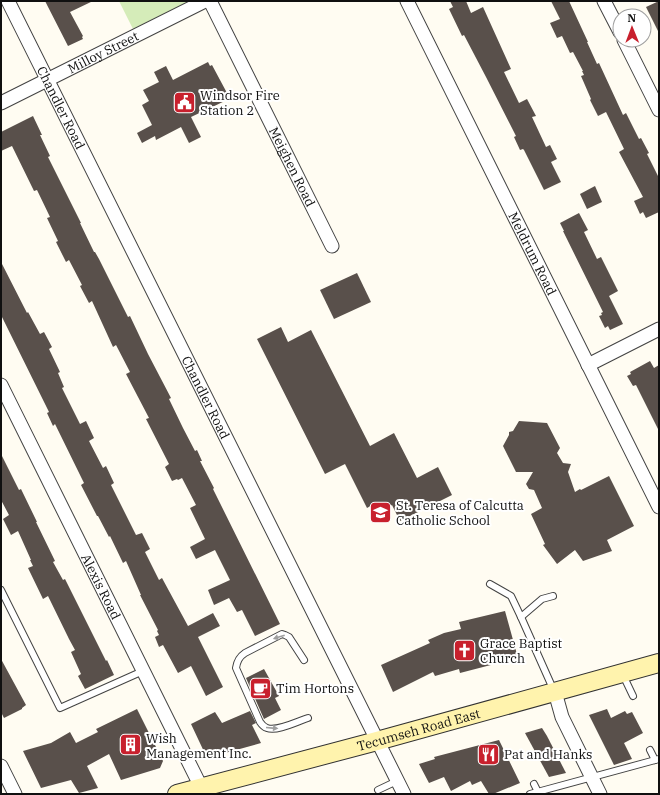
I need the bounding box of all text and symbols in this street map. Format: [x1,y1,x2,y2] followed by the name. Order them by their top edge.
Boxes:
[612,8,652,48] north arrow
[627,11,637,25] text: N
[65,27,142,77] street label: Milloy Street
[33,63,89,152] street label: Chandler Road
[200,87,280,119] place label: Windsor Fire Station 2
[172,89,198,115] public building icon: Windsor Fire Station 2
[265,124,319,209] street label: Meighen Road
[505,209,561,298] street label: Meldrum Road
[178,353,234,442] street label: Chandler Road
[396,497,524,529] place label: St. Teresa of Calcutta Catholic School
[367,499,393,525] school or university icon: St. Teresa of Calcutta Catholic School
[78,551,125,622] street label: Alexis Road
[273,634,285,640] one-way arrow
[480,635,563,667] place label: Grace Baptist Church
[451,637,477,663] church icon: Grace Baptist Church
[247,675,273,701] cafe icon: Tim Hortons
[276,680,354,697] place label: Tim Hortons
[355,704,482,754] street label: Tecumseh Road East
[265,724,278,731] one-way arrow
[146,730,252,762] place label: Wish Management Inc.
[117,732,143,758] building icon: Wish Management Inc.
[475,741,501,767] restaurant icon: Pat and Hanks
[504,746,592,763] place label: Pat and Hanks

